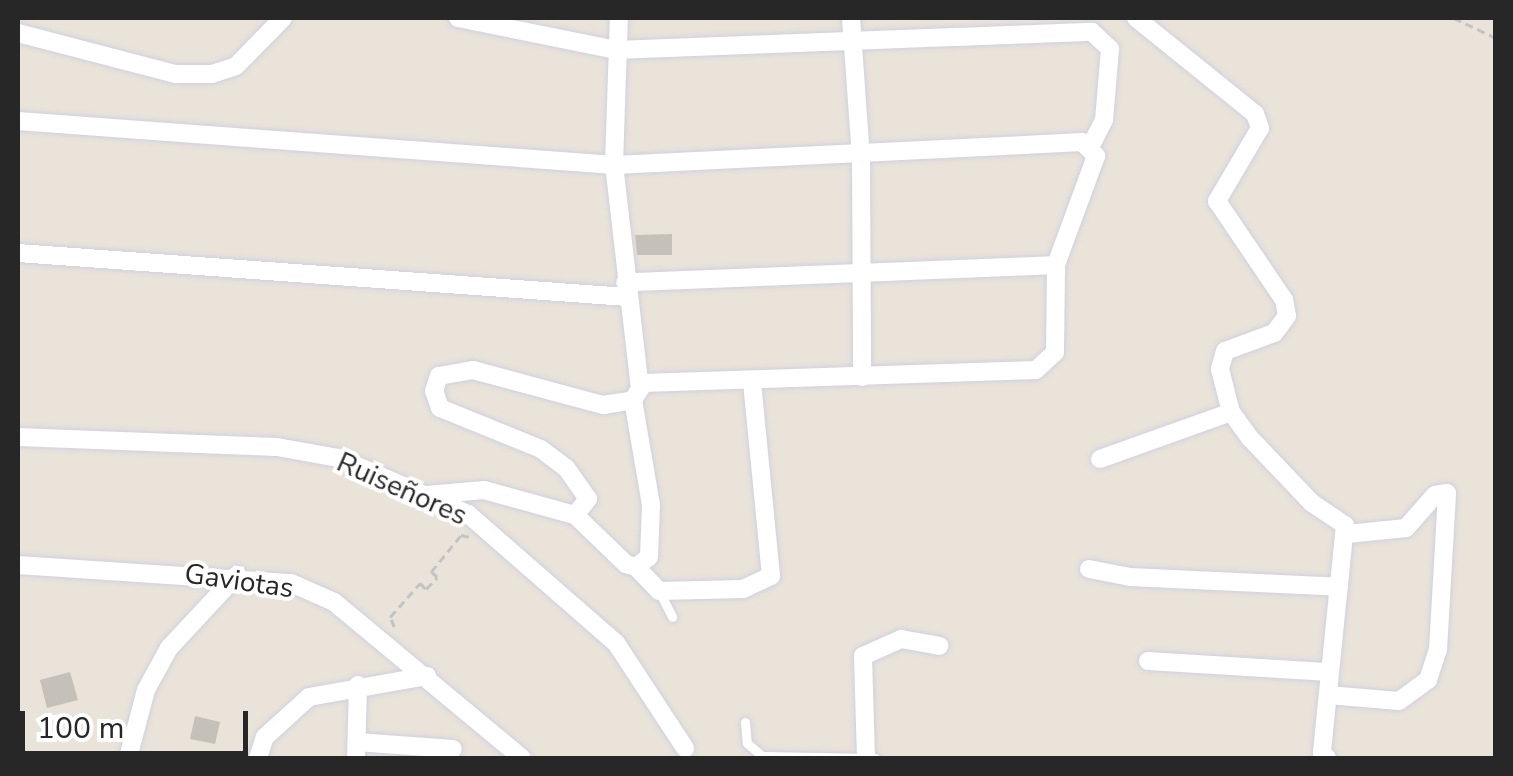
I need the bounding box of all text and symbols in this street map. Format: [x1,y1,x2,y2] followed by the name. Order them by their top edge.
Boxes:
[332,445,472,533] street label: Ruiseñores
[182,557,296,605] street label: Gaviotas
[25,691,252,753] scale bar
[37,708,124,749] text: 100 m

